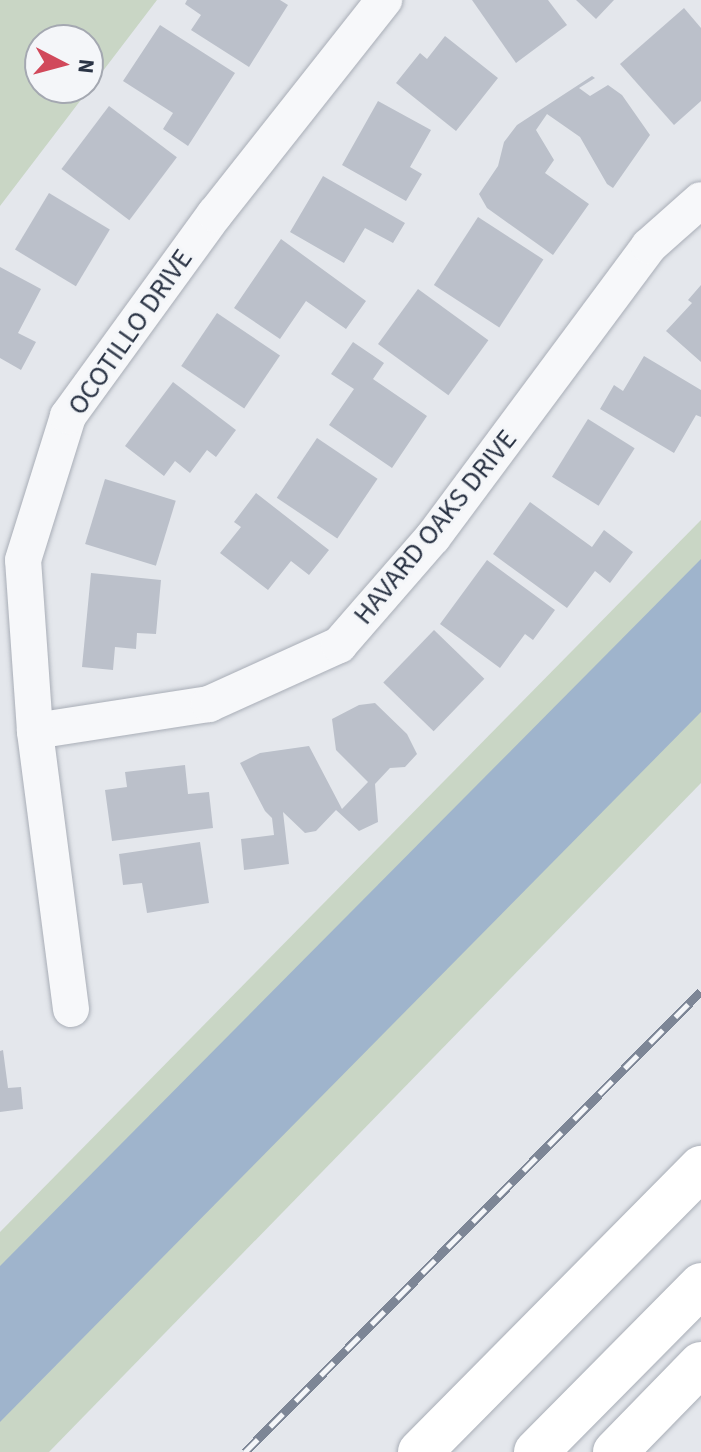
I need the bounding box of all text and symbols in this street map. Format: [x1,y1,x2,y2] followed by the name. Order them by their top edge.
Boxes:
[24,24,104,104] north arrow
[69,57,103,75] text: N
[60,243,200,421] street label: OCOTILLO DRIVE
[346,423,524,631] street label: HAVARD OAKS DRIVE

